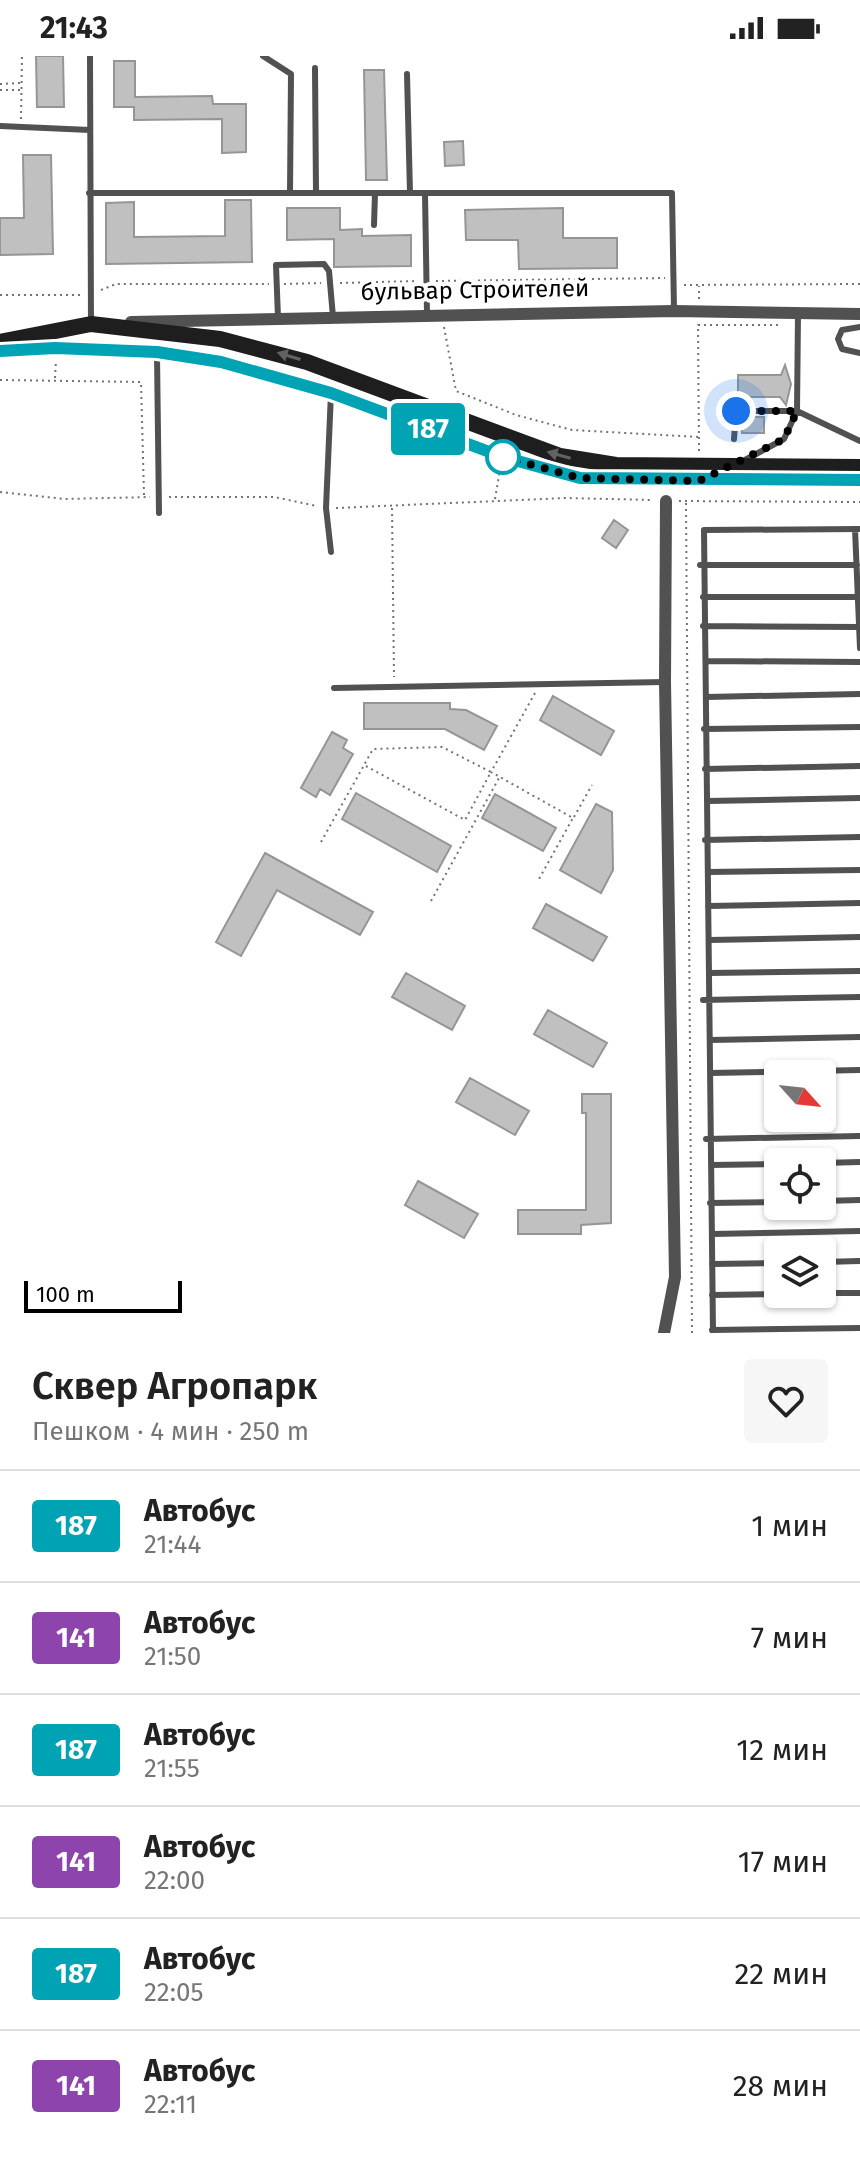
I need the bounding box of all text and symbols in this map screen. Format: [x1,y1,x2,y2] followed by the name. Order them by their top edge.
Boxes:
[40,10,108,46] text: 21:43
[360,274,590,306] street label: бульвар Строителей
[276,349,300,362] one-way arrow
[716,391,756,431] your location
[382,403,474,455] line badge: 187
[407,412,449,445] text: 187
[486,440,520,474] unlabelled marker
[547,448,571,461] one-way arrow
[764,1060,836,1132] north arrow
[764,1060,836,1308] map controls
[764,1148,836,1220] button: locate
[764,1236,836,1308] button: layers
[24,1277,182,1313] scale bar
[36,1281,95,1308] text: 100 m
[744,1359,828,1443] button: heart
[32,1363,317,1409] text: Сквер Агропарк
[32,1416,309,1447] text: Пешком · 4 мин · 250 m
[144,1493,255,1529] text: Автобус
[751,1508,828,1544] text: 1 мин
[55,1509,97,1542] text: 187
[144,1529,201,1560] text: 21:44
[144,1605,255,1641] text: Автобус
[751,1620,828,1656] text: 7 мин
[56,1621,96,1654] text: 141
[144,1641,201,1672] text: 21:50
[144,1717,255,1753] text: Автобус
[736,1732,828,1768] text: 12 мин
[55,1733,97,1766] text: 187
[144,1753,200,1784] text: 21:55
[144,1829,255,1865] text: Автобус
[738,1844,828,1880] text: 17 мин
[56,1845,96,1878] text: 141
[144,1865,205,1896] text: 22:00
[144,1941,255,1977] text: Автобус
[734,1956,828,1992] text: 22 мин
[55,1957,97,1990] text: 187
[144,1977,204,2008] text: 22:05
[144,2053,255,2089] text: Автобус
[733,2068,828,2104] text: 28 мин
[56,2069,96,2102] text: 141
[144,2089,197,2120] text: 22:11

